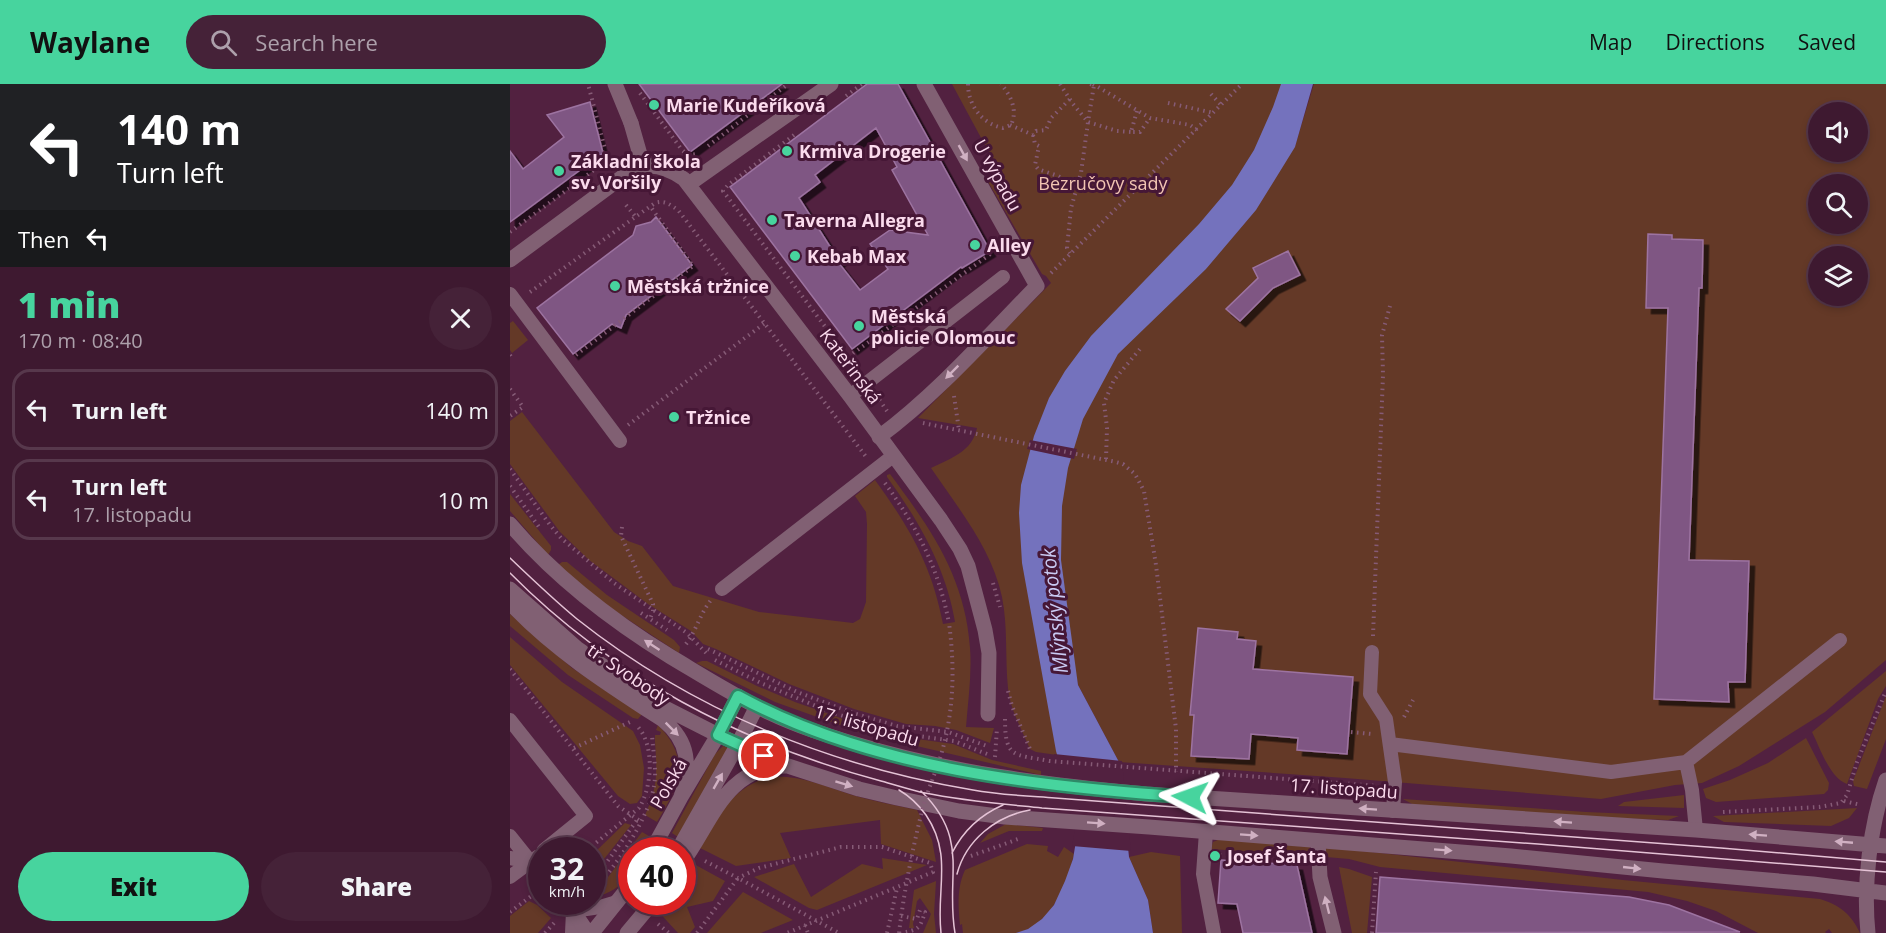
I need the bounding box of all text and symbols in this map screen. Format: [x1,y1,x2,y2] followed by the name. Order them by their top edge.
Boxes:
[186,15,606,69] search box
[30,23,150,61] text: Waylane
[207,26,240,59] icon: search
[255,27,378,57] text: Search here
[1589,28,1632,56] text: Map
[1665,28,1765,56] text: Directions
[1798,28,1856,56] text: Saved
[666,93,826,117] place label: Marie Kudeříková
[647,98,661,112] marker: Marie Kudeříková
[117,100,241,157] text: 140 m
[1808,102,1868,306] map controls
[1808,102,1868,162] button: sound
[18,108,96,186] icon: left
[968,135,1028,215] street label: U výpadu
[799,139,946,163] place label: Krmiva Drogerie
[780,144,794,158] marker: Krmiva Drogerie
[958,145,968,162] one-way arrow
[571,149,701,194] place label: Základní škola sv. Voršily
[117,154,224,191] text: Turn left
[552,164,566,178] marker: Základní škola sv. Voršily
[1038,171,1169,195] park label: Bezručovy sady
[1808,174,1868,234] button: search
[784,208,925,232] place label: Taverna Allegra
[765,213,779,227] marker: Taverna Allegra
[81,222,114,255] icon: left
[18,224,69,254] text: Then
[987,233,1032,257] place label: Alley
[968,238,982,252] marker: Alley
[807,244,907,268] place label: Kebab Max
[1808,246,1868,306] button: layers
[788,249,802,263] marker: Kebab Max
[627,274,769,298] place label: Městská tržnice
[608,279,622,293] marker: Městská tržnice
[18,280,120,329] text: 1 min
[429,287,492,350] button: close
[871,304,1015,349] place label: Městská policie Olomouc
[852,319,866,333] marker: Městská policie Olomouc
[815,323,887,409] street label: Kateřinská
[18,327,143,354] text: 170 m · 08:40
[945,365,960,379] one-way arrow
[21,393,54,426] icon: left
[72,395,167,425] text: Turn left
[425,395,489,425] text: 140 m
[686,405,751,429] place label: Tržnice
[667,410,681,424] marker: Tržnice
[72,471,167,501] text: Turn left
[21,483,54,516] icon: left
[438,485,489,515] text: 10 m
[72,501,192,528] text: 17. listopadu
[1034,546,1074,675] water label: Mlýnský potok
[583,638,676,711] street label: tř. Svobody
[643,639,660,650] one-way arrow
[812,699,922,751] street label: 17. listopadu
[664,722,678,736] one-way arrow
[738,730,789,781] pin
[747,739,780,772] icon: arrive
[644,754,692,812] street label: Polská
[1158,765,1222,829] position arrow
[1289,772,1399,804] street label: 17. listopadu
[712,773,723,789] one-way arrow
[835,780,853,789] one-way arrow
[1359,805,1378,814] one-way arrow
[1553,817,1572,827] one-way arrow
[1086,819,1105,828] one-way arrow
[1748,830,1767,840] one-way arrow
[1239,831,1258,840] one-way arrow
[618,837,696,915] speed limit sign: 40
[1834,837,1853,847] one-way arrow
[1225,844,1327,868] place label: Josef Šanta
[1434,846,1453,855] one-way arrow
[550,848,584,889] text: 32
[1208,849,1222,863] marker: Josef Šanta
[18,852,249,921] button: Exit
[261,852,492,921] button: Share
[1623,863,1642,873] one-way arrow
[549,881,585,901] text: km/h
[1321,896,1331,914] one-way arrow

